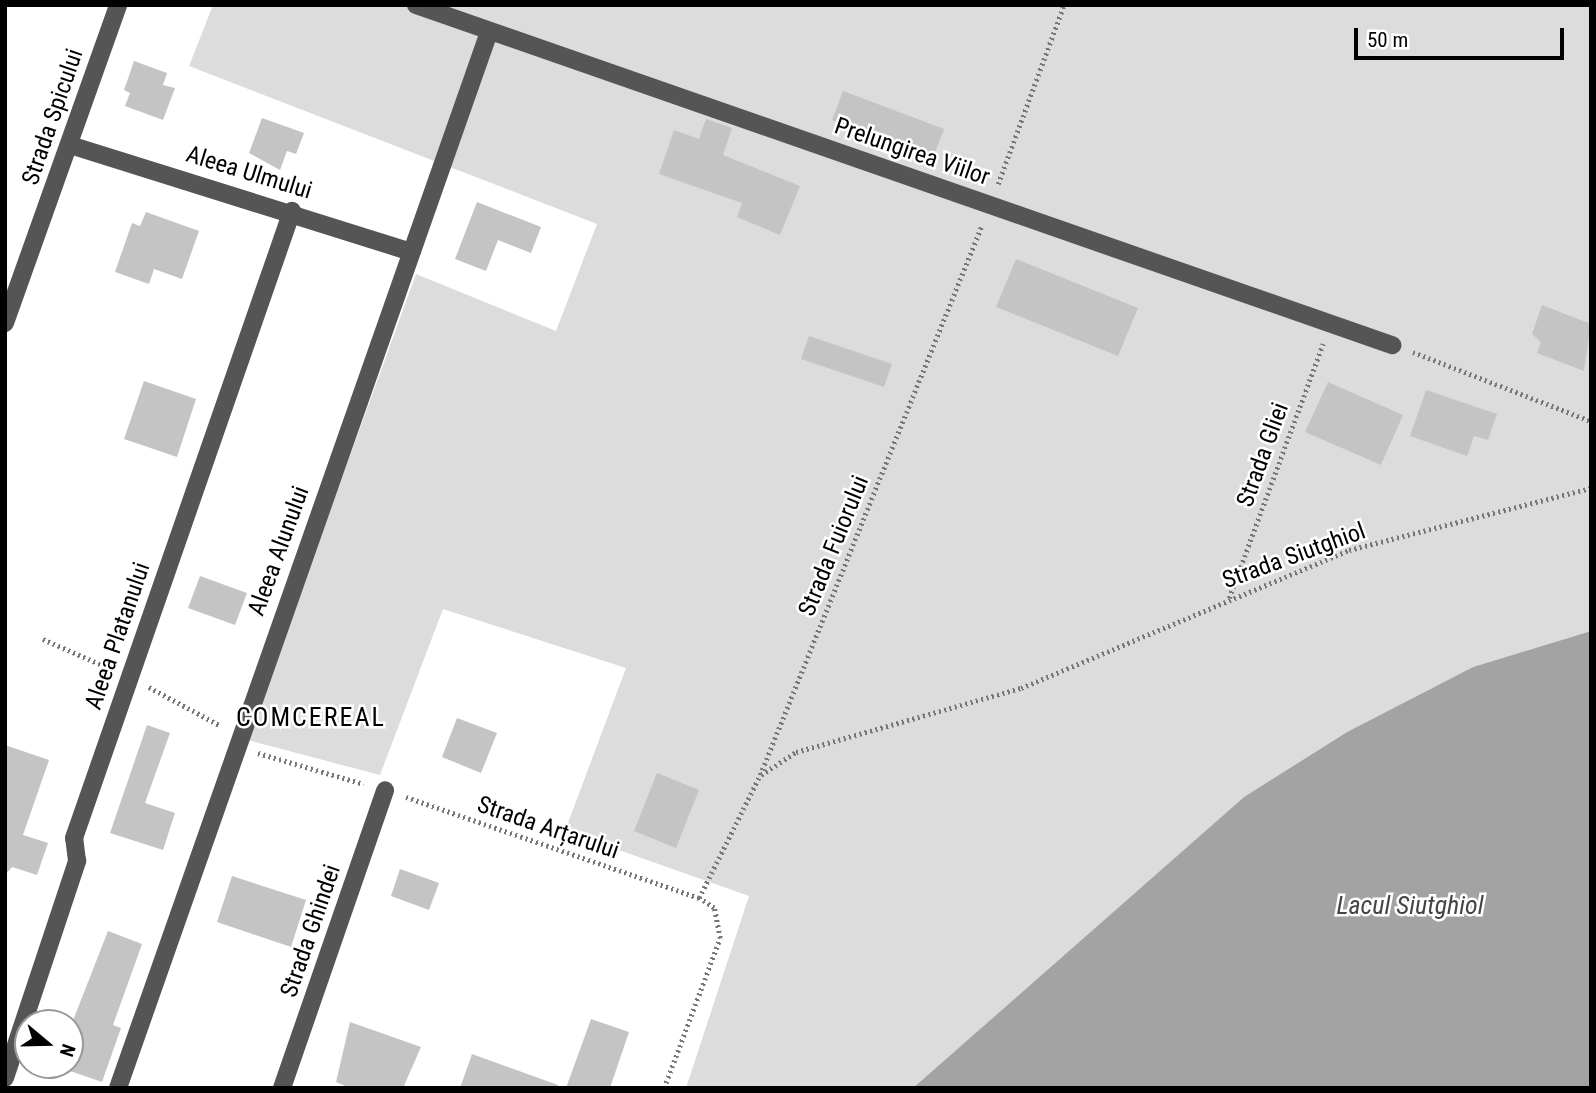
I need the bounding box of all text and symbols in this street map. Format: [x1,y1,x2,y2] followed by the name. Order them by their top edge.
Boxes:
[1358,14,1568,58] scale bar
[1367,28,1408,52] text: 50 m
[16,45,90,189] street label: Strada Spicului
[831,112,993,192] street label: Prelungirea Viilor
[183,140,315,206] street label: Aleea Ulmului
[1231,399,1295,511] street label: Strada Gliei
[793,472,875,620] street label: Strada Fuiorului
[242,482,316,620] street label: Aleea Alunului
[1219,517,1369,595] street label: Strada Siutghiol
[79,559,157,713] street label: Aleea Platanului
[237,702,385,734] district label: COMCEREAL
[473,790,623,866] street label: Strada Arțarului
[275,861,347,1001] street label: Strada Ghindei
[1337,890,1483,922] water label: Lacul Siutghiol
[14,1009,84,1079] north arrow
[55,1041,80,1060] text: N

